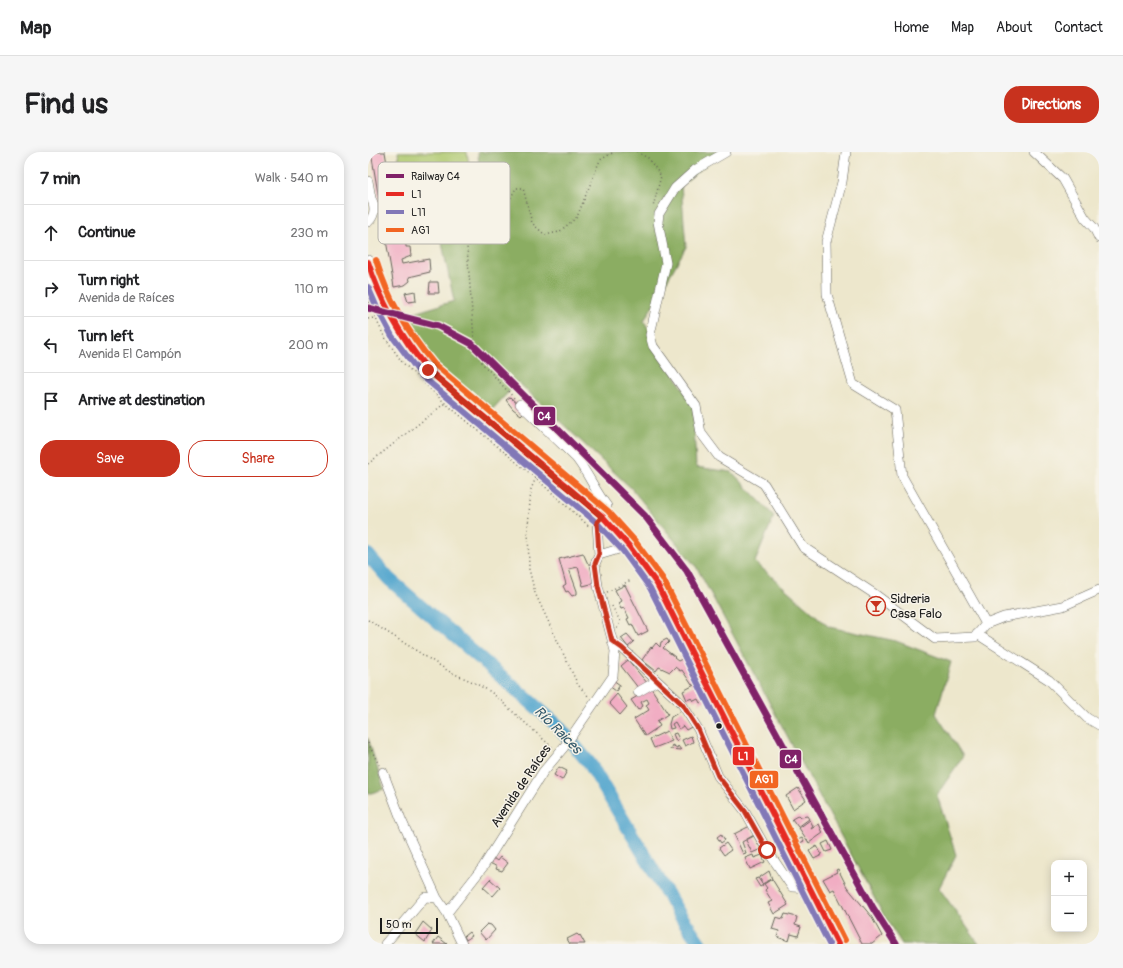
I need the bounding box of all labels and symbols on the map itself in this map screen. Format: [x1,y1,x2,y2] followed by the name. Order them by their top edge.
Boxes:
[378,162,510,244] legend
[411,170,460,183] text: Railway C4
[411,188,422,201] text: L1
[411,206,426,219] text: L11
[411,224,430,237] text: AG1
[419,361,437,379] route end
[533,406,556,426] line badge: C4
[537,410,551,423] text: C4
[890,591,942,622] place label: Sidreria Casa Falo
[865,595,887,617] bar icon: Sidreria Casa Falo
[531,703,586,758] water label: Río Raices
[714,721,724,731] unlabelled marker
[487,741,555,830] street label: Avenida de Raíces
[732,746,755,766] line badge: L1
[779,749,802,769] line badge: C4
[738,750,748,763] text: L1
[784,753,798,766] text: C4
[749,770,779,789] line badge: AG1
[755,773,773,786] text: AG1
[758,841,776,859] route start
[380,916,438,935] scale bar

